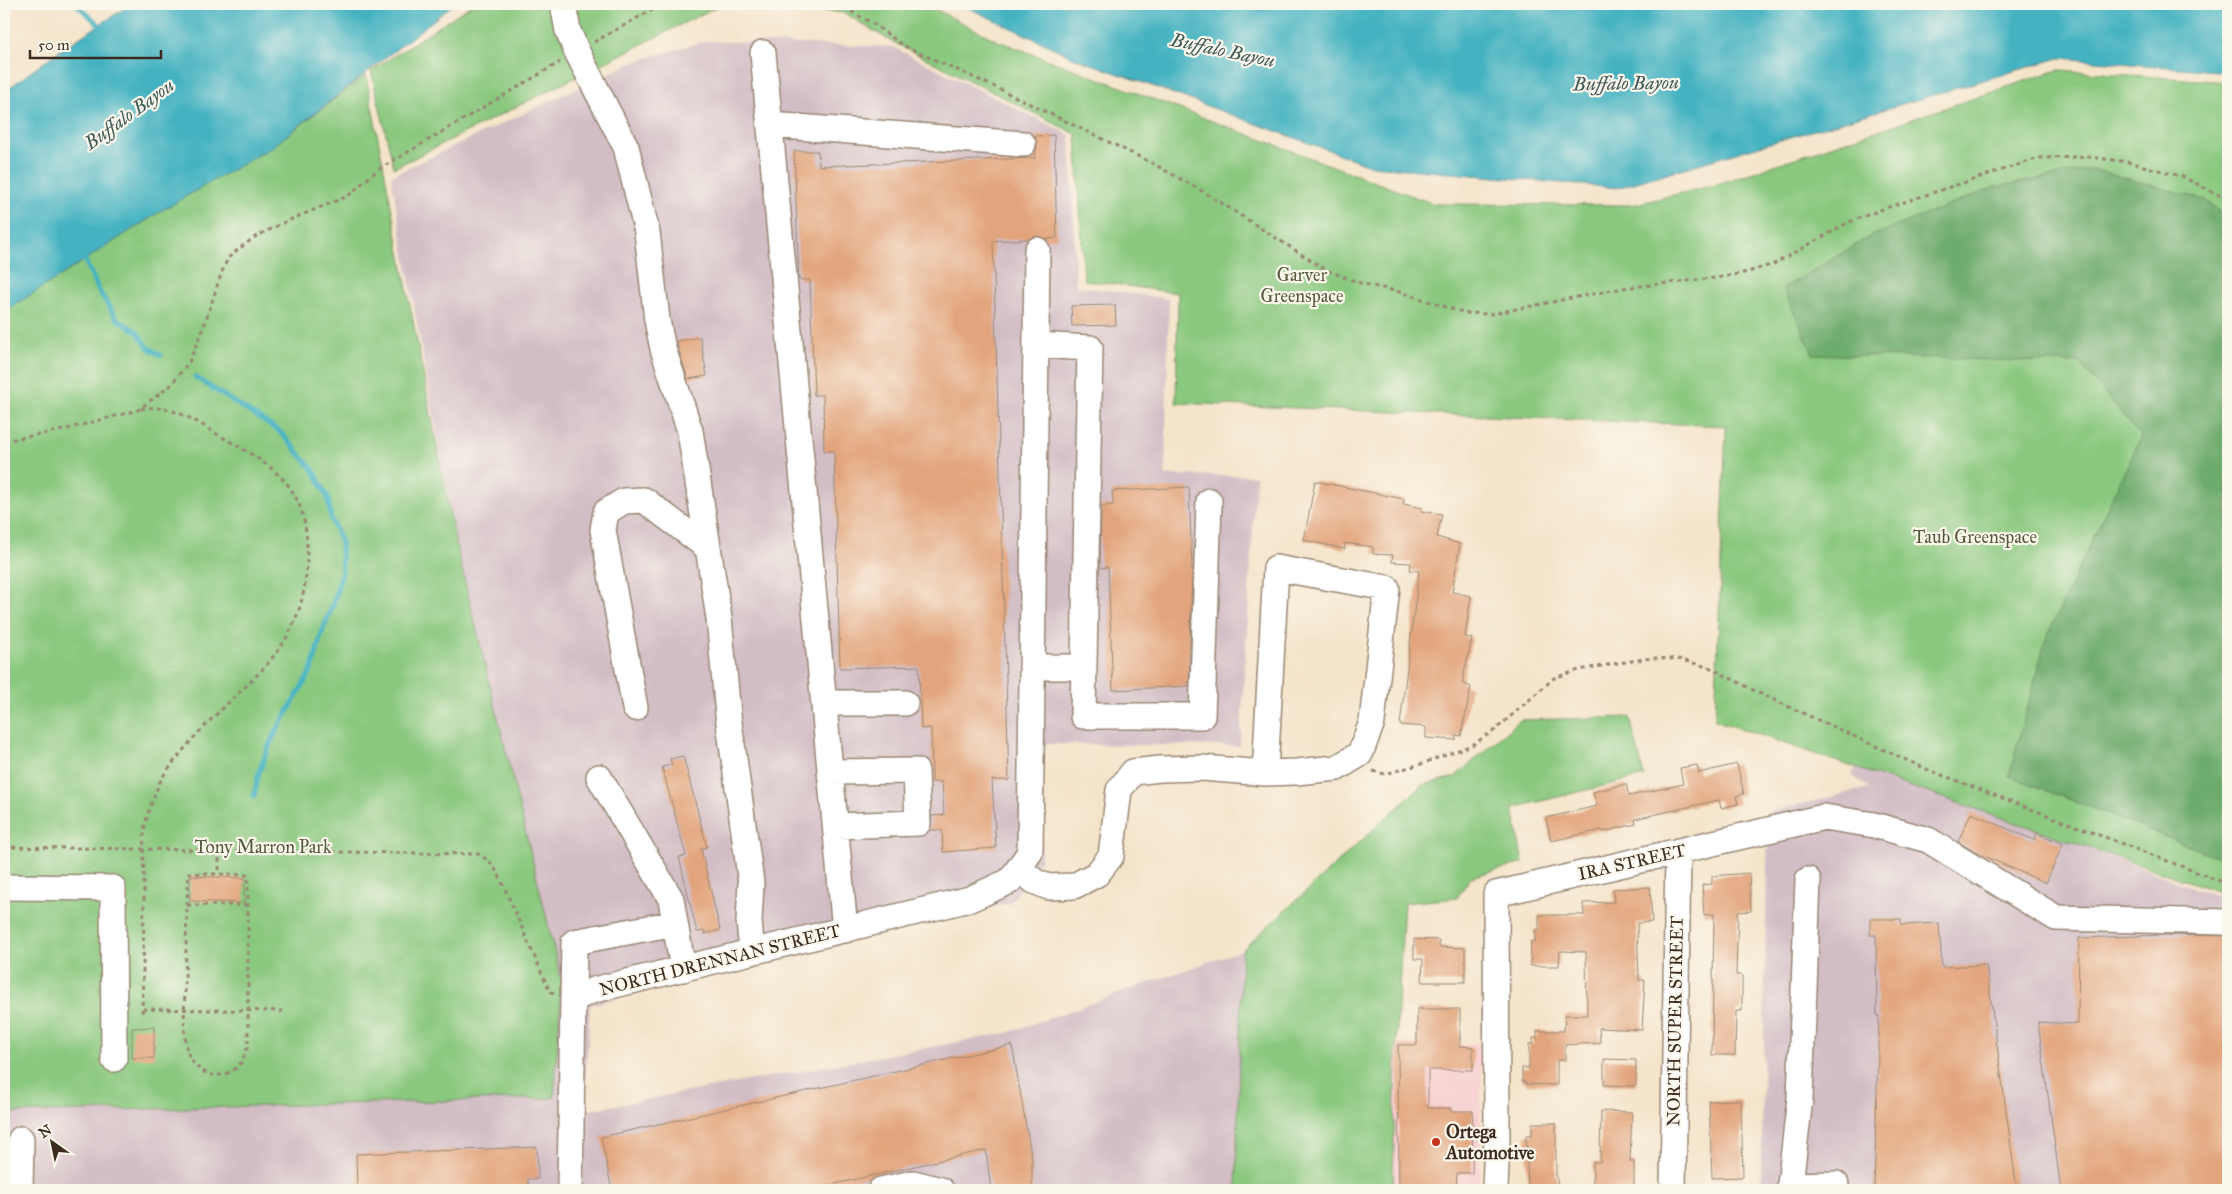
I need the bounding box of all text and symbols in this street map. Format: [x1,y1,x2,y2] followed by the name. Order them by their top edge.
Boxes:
[30,28,161,60] scale bar
[1168,28,1277,72] water label: Buffalo Bayou
[38,36,70,54] text: 50 m
[1572,71,1679,95] water label: Buffalo Bayou
[79,74,178,155] water label: Buffalo Bayou
[1261,264,1343,307] park label: Garver Greenspace
[1913,526,2037,548] park label: Taub Greenspace
[195,836,332,858] park label: Tony Marron Park
[1576,839,1688,885] street label: IRA STREET
[1662,916,1688,1126] street label: NORTH SUPER STREET
[597,919,843,1001] street label: NORTH DRENNAN STREET
[28,1116,78,1166] north arrow
[36,1121,55,1142] text: N
[1445,1121,1535,1164] place label: Ortega Automotive
[1430,1136,1442,1148] marker: Ortega Automotive

